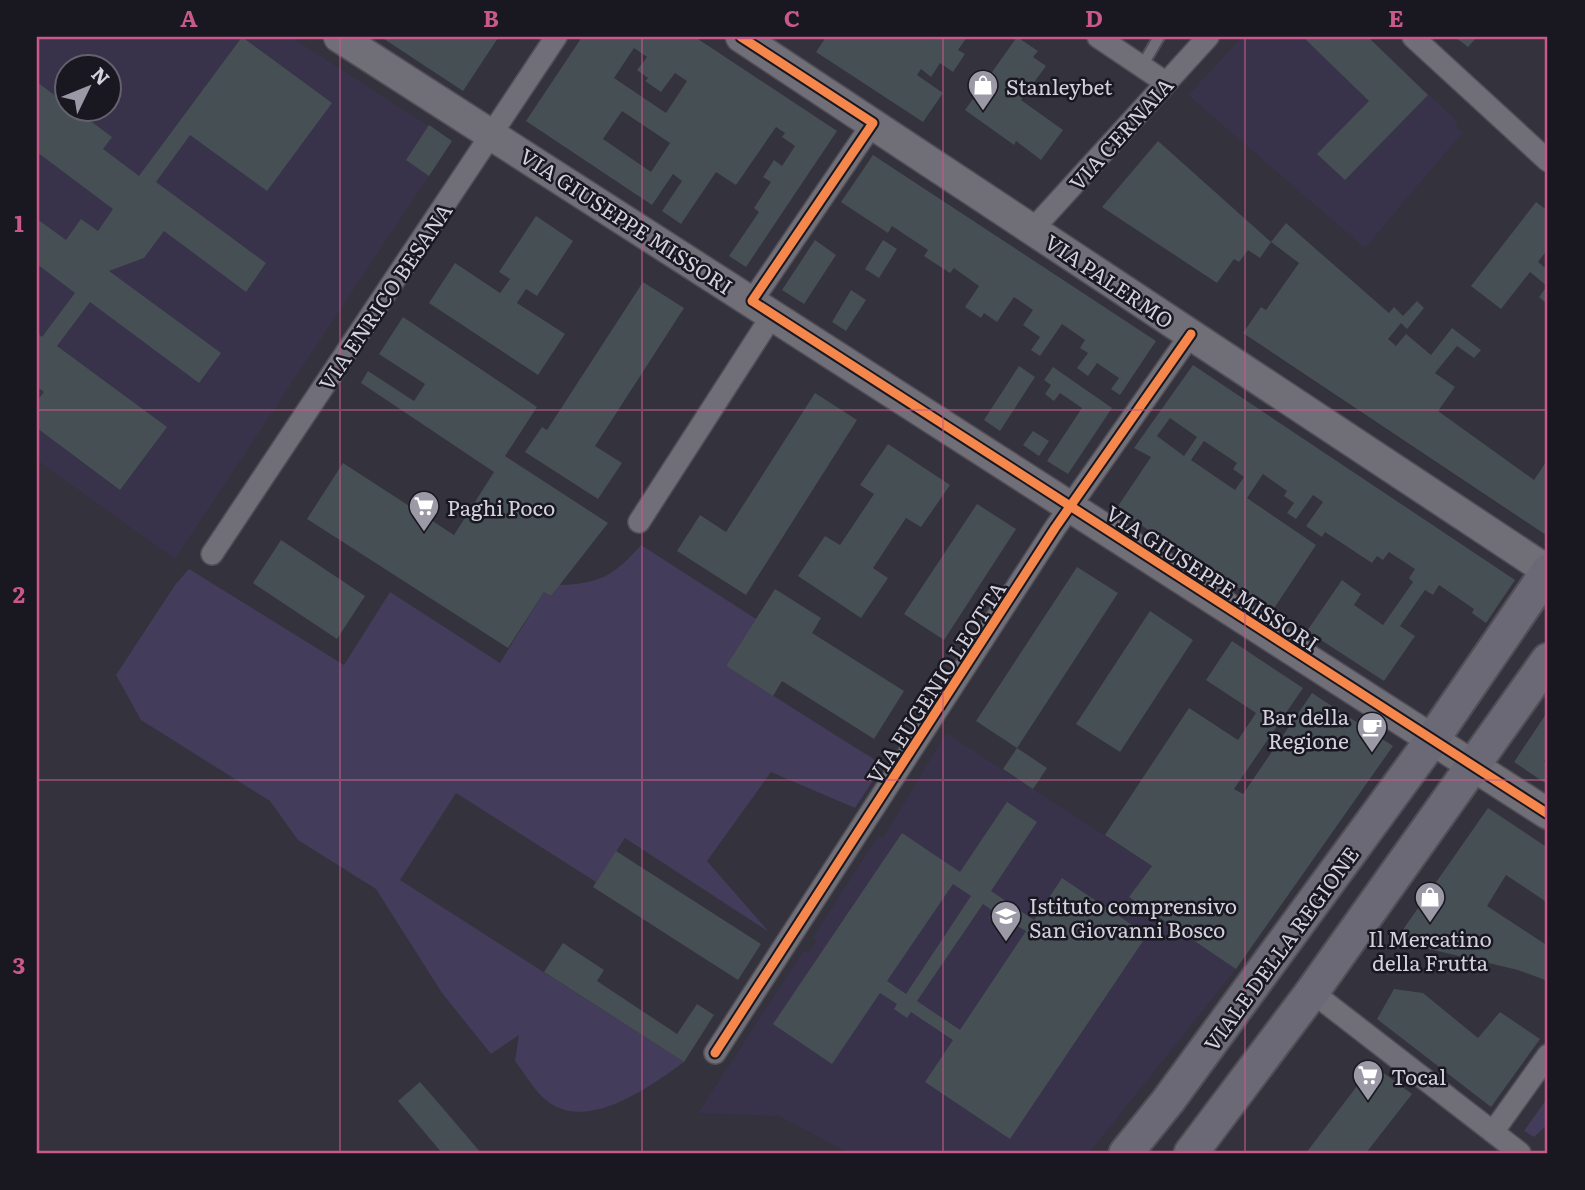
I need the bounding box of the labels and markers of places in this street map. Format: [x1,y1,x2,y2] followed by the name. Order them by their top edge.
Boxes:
[966,68,1000,112] shop icon: Stanleybet
[1006,70,1113,101] place label: Stanleybet
[407,489,441,533] supermarket icon: Paghi Poco
[447,491,555,522] place label: Paghi Poco
[1261,700,1350,755] place label: Bar della Regione
[1355,710,1389,754] cafe icon: Bar della Regione
[1413,880,1447,924] shop icon: Il Mercatino della Frutta
[1029,889,1237,944] place label: Istituto comprensivo San Giovanni Bosco
[989,899,1023,943] school or university icon: Istituto comprensivo San Giovanni Bosco
[1368,922,1492,977] place label: Il Mercatino della Frutta
[1351,1058,1385,1102] supermarket icon: Tocal
[1391,1060,1446,1091] place label: Tocal

